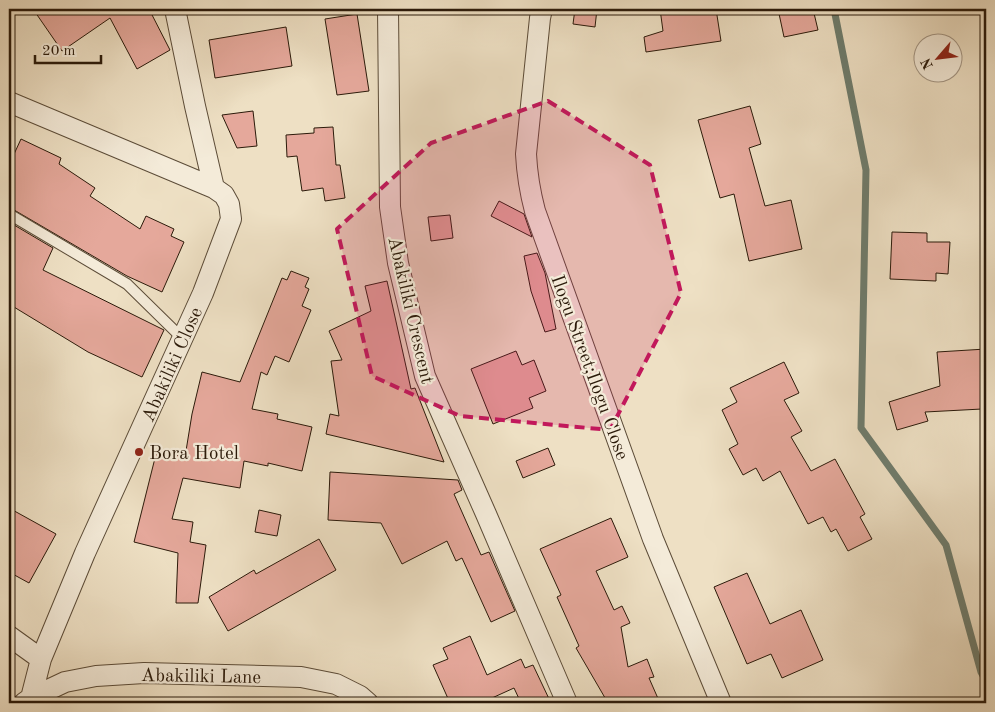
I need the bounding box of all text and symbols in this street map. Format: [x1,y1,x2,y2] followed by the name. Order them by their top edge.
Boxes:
[35,32,101,64] scale bar
[912,32,962,82] north arrow
[42,44,76,59] text: 20 m
[919,55,936,72] text: N
[383,235,436,386] street label: Abakiliki Crescent
[546,273,631,463] street label: Ilogu Street;Ilogu Close
[139,305,207,425] street label: Abakiliki Close
[149,445,239,464] place label: Bora Hotel
[133,446,145,458] marker: Bora Hotel
[141,667,261,688] street label: Abakiliki Lane

